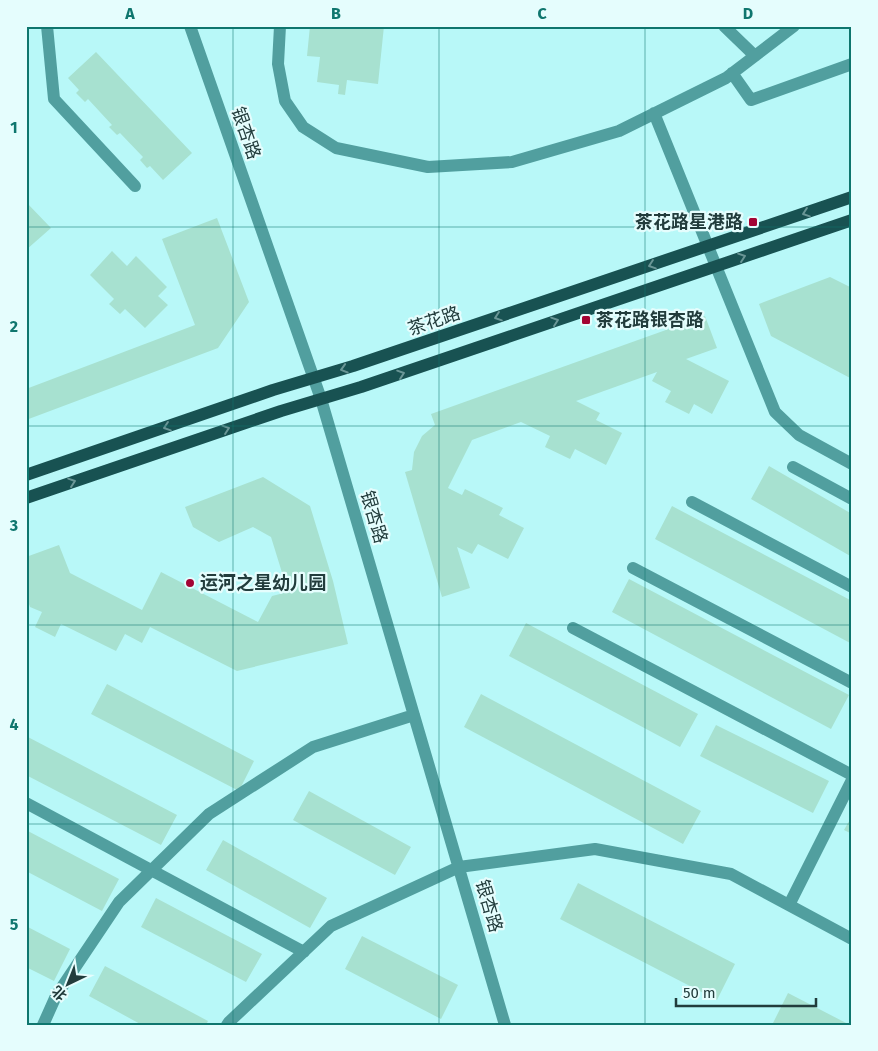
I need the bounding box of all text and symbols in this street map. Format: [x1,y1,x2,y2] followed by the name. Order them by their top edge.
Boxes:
[124,4,135,23] text: A
[331,4,341,23] text: B
[537,4,547,23] text: C
[743,4,753,23] text: D
[227,104,265,162] street label: 银杏路
[10,118,18,137] text: 1
[802,207,810,217] one-way arrow
[635,211,743,233] place label: 茶花路星港路
[747,216,759,228] marker: 茶花路星港路
[737,253,745,263] one-way arrow
[648,259,656,269] one-way arrow
[405,302,463,340] street label: 茶花路
[596,309,704,331] place label: 茶花路银杏路
[494,311,503,321] one-way arrow
[580,314,592,326] marker: 茶花路银杏路
[10,317,18,336] text: 2
[550,317,559,327] one-way arrow
[340,364,348,374] one-way arrow
[396,370,405,380] one-way arrow
[163,421,172,431] one-way arrow
[221,425,230,435] one-way arrow
[68,478,76,488] one-way arrow
[356,488,392,546] street label: 银杏路
[9,516,18,535] text: 3
[200,572,326,594] place label: 运河之星幼儿园
[184,577,196,589] marker: 运河之星幼儿园
[9,715,19,734] text: 4
[471,877,507,935] street label: 银杏路
[10,915,19,934] text: 5
[42,958,92,1008] north arrow
[676,976,816,1008] scale bar
[49,982,70,1004] text: 北
[683,984,716,1002] text: 50 m

